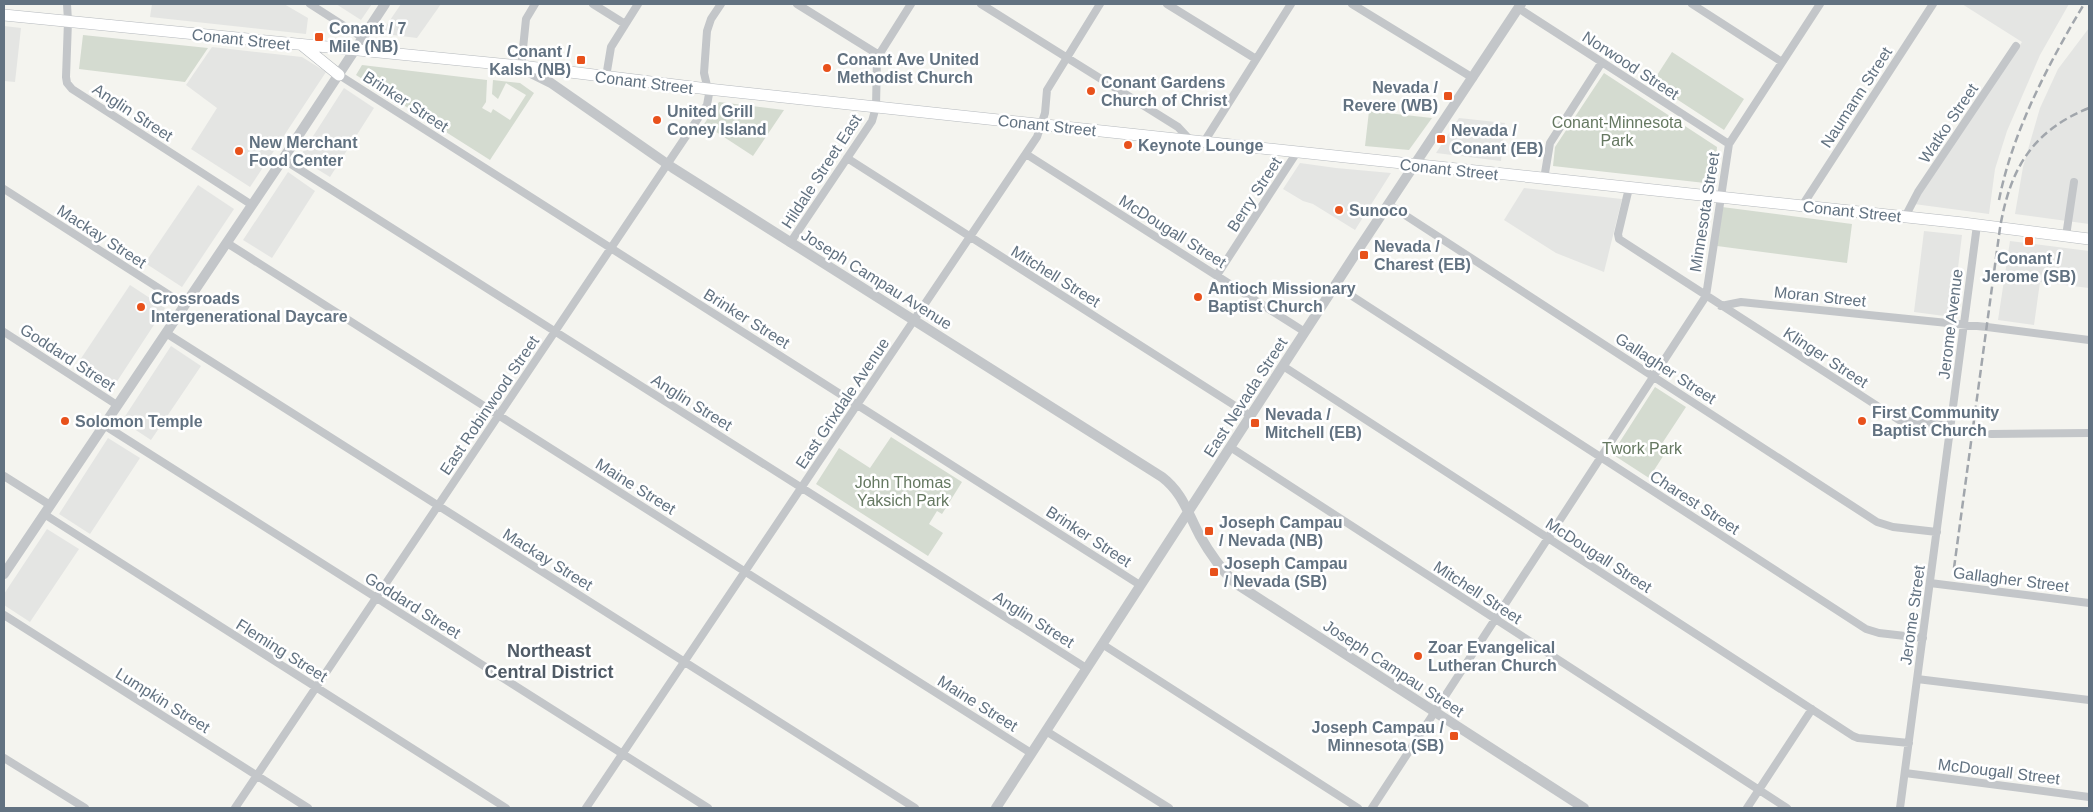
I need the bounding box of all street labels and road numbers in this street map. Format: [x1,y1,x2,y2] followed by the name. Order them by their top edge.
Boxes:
[191,26,291,53] street label: Conant Street
[1579,28,1682,103] street label: Norwood Street
[1818,43,1896,151] street label: Naumann Street
[360,68,452,135] street label: Brinker Street
[594,68,695,97] street label: Conant Street
[90,80,176,145] street label: Anglin Street
[1916,80,1981,166] street label: Watko Street
[778,111,865,231] street label: Hildale Street East
[997,112,1097,139] street label: Conant Street
[1687,150,1722,273] street label: Minnesota Street
[1224,153,1285,235] street label: Berry Street
[1399,156,1499,183] street label: Conant Street
[1116,192,1230,271] street label: McDougall Street
[1802,198,1902,225] street label: Conant Street
[54,201,150,272] street label: Mackay Street
[798,226,955,333] street label: Joseph Campau Avenue
[1008,242,1104,311] street label: Mitchell Street
[1935,268,1966,380] street label: Jerome Avenue
[1773,283,1867,310] street label: Moran Street
[701,285,793,352] street label: Brinker Street
[17,320,119,395] street label: Goddard Street
[1780,324,1871,391] street label: Klinger Street
[1612,330,1720,408] street label: Gallagher Street
[437,332,543,478] street label: East Robinwood Street
[1201,334,1291,460] street label: East Nevada Street
[792,335,892,472] street label: East Grixdale Avenue
[648,371,736,434] street label: Anglin Street
[593,455,679,518] street label: Maine Street
[1647,467,1743,538] street label: Charest Street
[1043,503,1135,570] street label: Brinker Street
[1543,515,1655,596] street label: McDougall Street
[500,525,596,594] street label: Mackay Street
[1431,558,1525,627] street label: Mitchell Street
[1897,564,1928,666] street label: Jerome Street
[1952,564,2070,595] street label: Gallagher Street
[362,569,464,642] street label: Goddard Street
[990,588,1078,651] street label: Anglin Street
[233,616,331,685] street label: Fleming Street
[1320,617,1467,720] street label: Joseph Campau Street
[113,665,213,736] street label: Lumpkin Street
[935,672,1021,735] street label: Maine Street
[1937,756,2061,787] street label: McDougall Street

